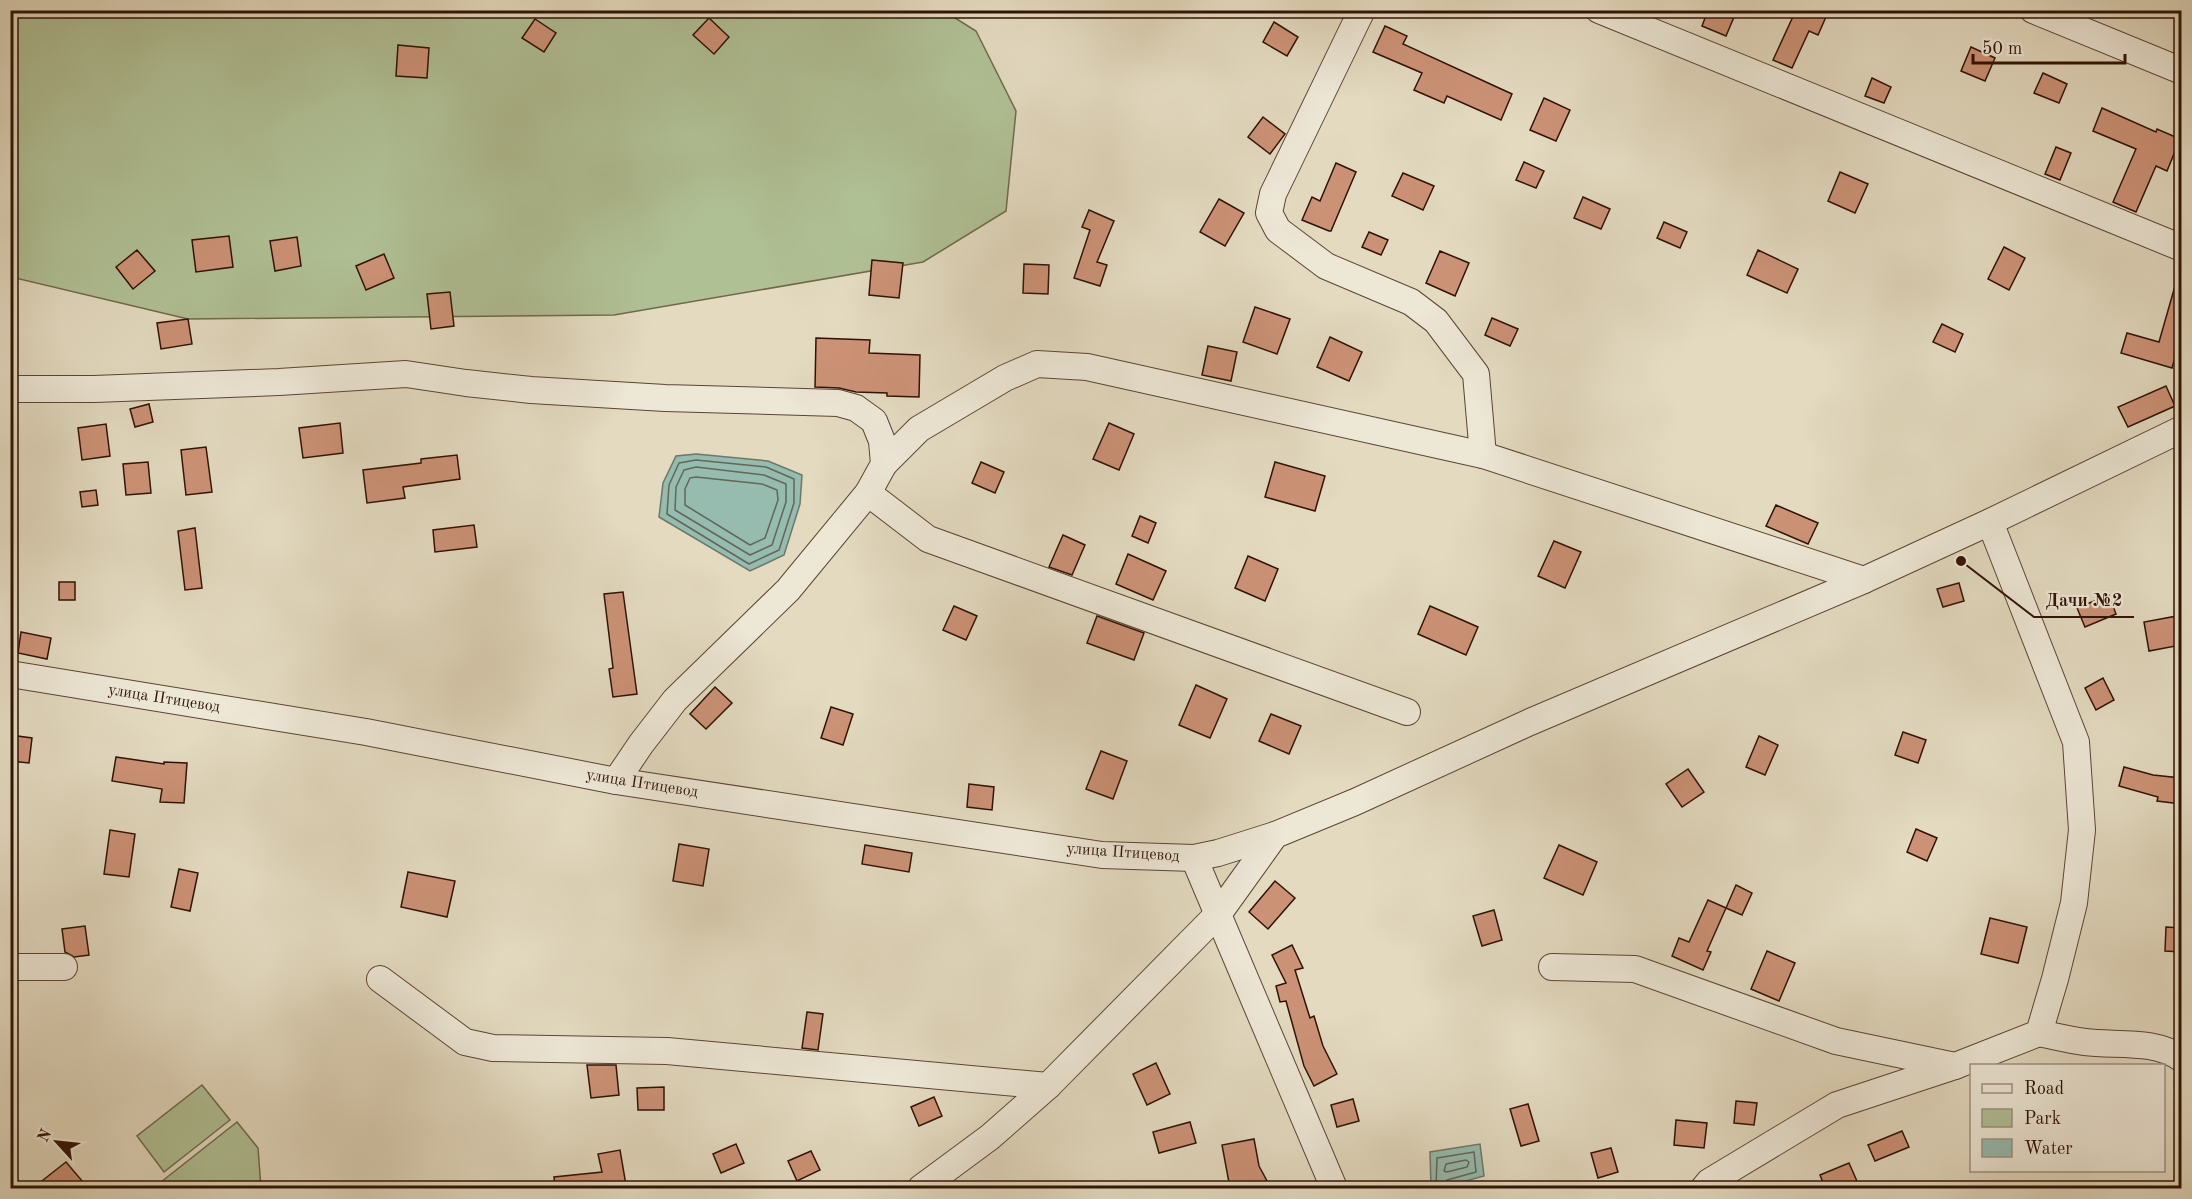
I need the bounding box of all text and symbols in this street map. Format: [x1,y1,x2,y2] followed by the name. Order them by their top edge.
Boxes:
[1973,27,2124,65] scale bar
[1982,40,2022,58] text: 50 m
[2034,581,2134,617] callout: Дачи №2
[2046,592,2122,610] text: Дачи №2
[107,682,221,716] street label: улица Птицевод
[585,767,699,801] street label: улица Птицевод
[1066,841,1180,865] street label: улица Птицевод
[1970,1064,2165,1172] legend
[2024,1080,2064,1098] text: Road
[2024,1110,2061,1128] text: Park
[27,1112,87,1172] north arrow
[36,1126,56,1145] text: N
[2024,1140,2073,1158] text: Water

